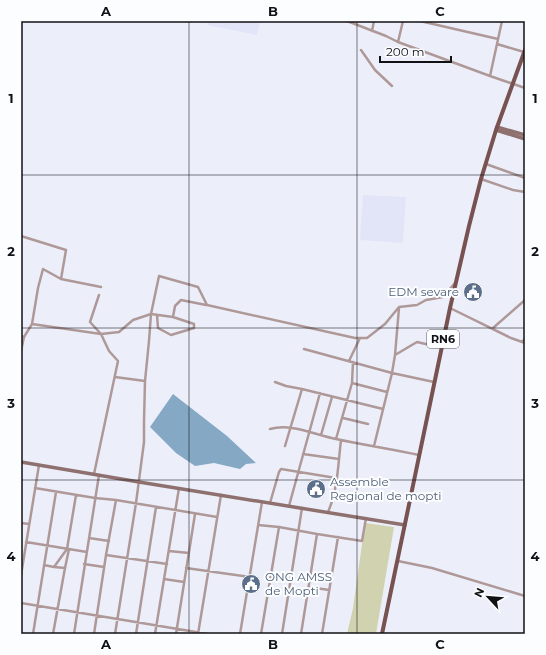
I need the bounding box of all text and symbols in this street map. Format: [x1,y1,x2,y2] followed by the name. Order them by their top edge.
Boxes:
[100,3,112,19] text: A
[268,3,278,19] text: B
[435,3,445,19] text: C
[380,38,451,64] scale bar
[386,44,425,59] text: 200 m
[8,90,14,106] text: 1
[532,90,538,106] text: 1
[7,243,15,259] text: 2
[531,243,539,259] text: 2
[462,281,484,303] public building icon: EDM sevare
[388,284,459,299] place label: EDM sevare
[427,330,459,348] road number: RN6
[6,395,15,411] text: 3
[530,395,539,411] text: 3
[330,474,441,503] place label: Assemble Regional de mopti
[305,478,327,500] public building icon: Assemble Regional de mopti
[7,548,16,564] text: 4
[531,548,540,564] text: 4
[265,569,332,598] place label: ONG AMSS de Mopti
[240,573,262,595] public building icon: ONG AMSS de Mopti
[468,577,508,617] north arrow
[471,586,487,600] text: N
[100,636,112,652] text: A
[268,636,278,652] text: B
[435,636,445,652] text: C

